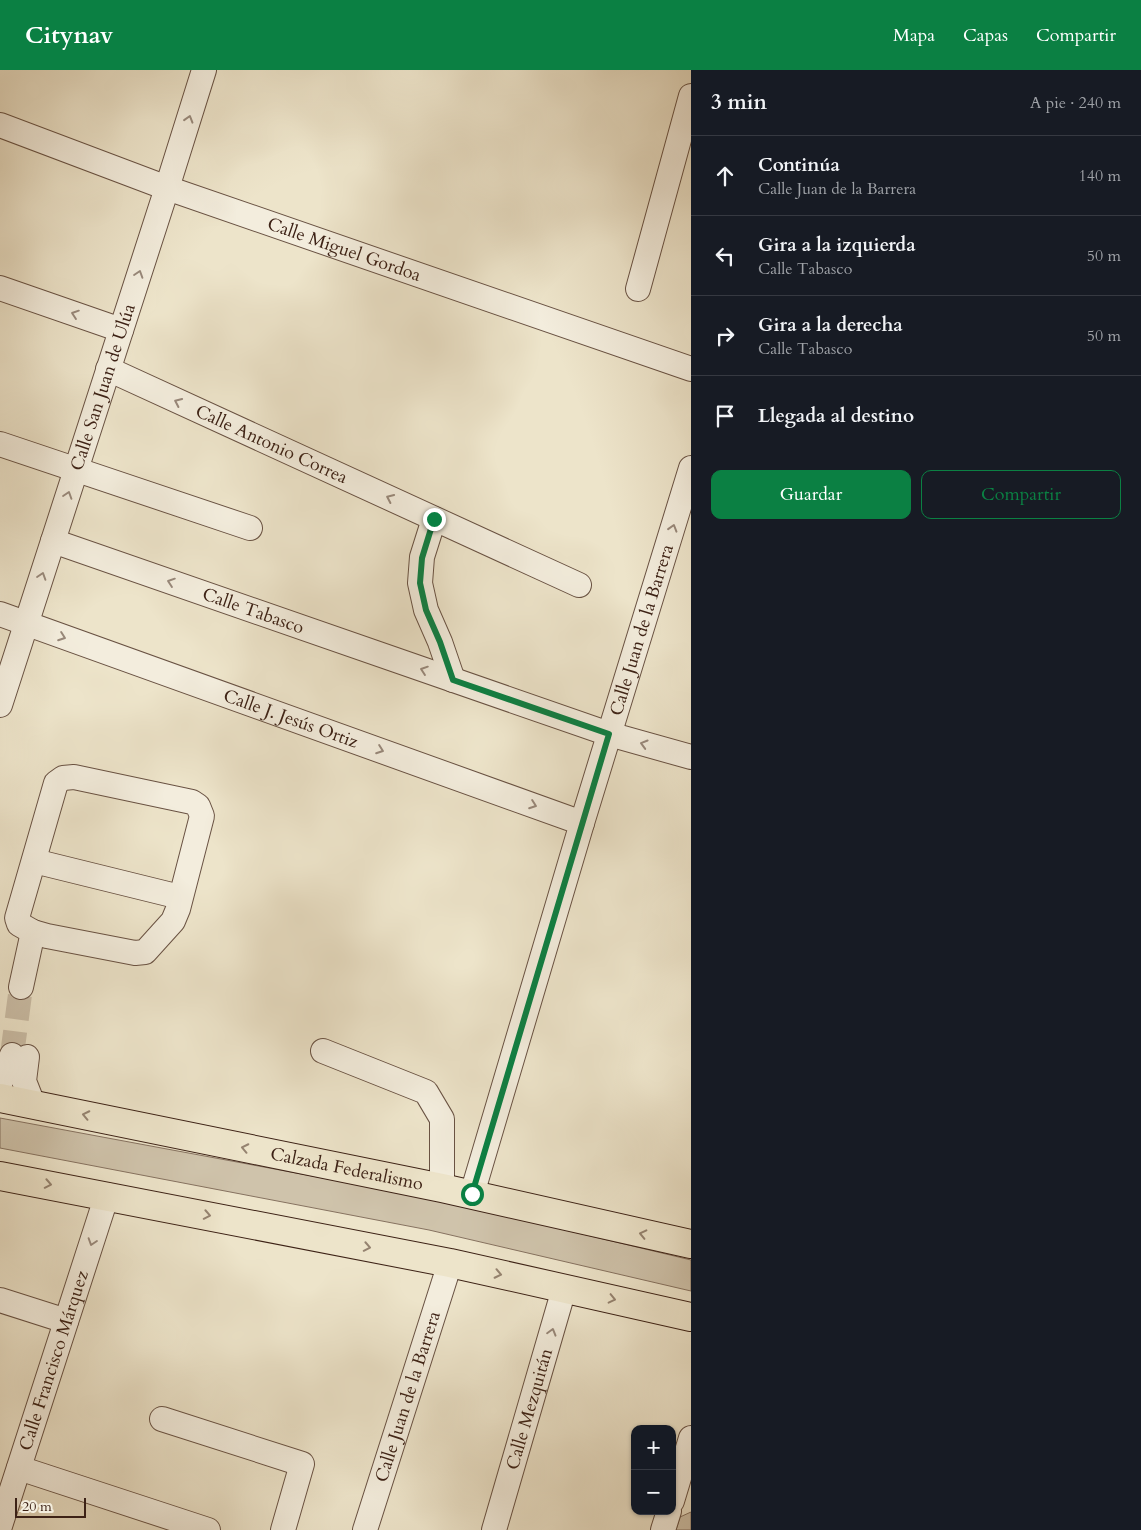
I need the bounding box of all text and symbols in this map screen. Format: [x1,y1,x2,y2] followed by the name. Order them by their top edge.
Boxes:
[25,19,113,52] text: Citynav
[893,23,935,48] text: Mapa
[963,23,1008,48] text: Capas
[1036,23,1116,48] text: Compartir
[711,88,767,117] text: 3 min
[1030,92,1121,114] text: A pie · 240 m
[183,115,193,124] one-way arrow
[758,152,840,178] text: Continúa
[711,162,739,190] icon: ahead
[1079,165,1121,187] text: 140 m
[758,178,916,200] text: Calle Juan de la Barrera
[264,212,424,288] street label: Calle Miguel Gordoa
[758,232,916,258] text: Gira a la izquierda
[711,242,739,270] icon: left
[1087,245,1121,267] text: 50 m
[758,258,852,280] text: Calle Tabasco
[134,270,144,279] one-way arrow
[64,300,142,474] street label: Calle San Juan de Ulúa
[71,310,80,320] one-way arrow
[758,312,903,338] text: Gira a la derecha
[711,322,739,350] icon: right
[1087,325,1121,347] text: 50 m
[758,338,852,360] text: Calle Tabasco
[174,397,183,408] one-way arrow
[191,399,352,490] street label: Calle Antonio Correa
[711,402,739,430] icon: arrive
[758,403,914,429] text: Llegada al destino
[711,470,911,519] button: Guardar
[921,470,1121,519] button: Compartir
[63,492,73,500] one-way arrow
[386,494,395,505] one-way arrow
[423,508,446,531] route end
[667,524,677,532] one-way arrow
[604,541,680,719] street label: Calle Juan de la Barrera
[36,572,46,581] one-way arrow
[167,578,176,588] one-way arrow
[199,582,308,640] street label: Calle Tabasco
[58,631,66,641] one-way arrow
[420,666,428,676] one-way arrow
[220,683,361,755] street label: Calle J. Jesús Ortiz
[640,740,649,750] one-way arrow
[375,744,384,754] one-way arrow
[528,799,537,809] one-way arrow
[82,1110,90,1121] one-way arrow
[268,1141,426,1197] street label: Calzada Federalismo
[241,1143,250,1153] one-way arrow
[44,1179,52,1189] one-way arrow
[461,1183,484,1206] route start
[203,1210,212,1220] one-way arrow
[639,1229,648,1240] one-way arrow
[87,1237,97,1246] one-way arrow
[362,1241,371,1252] one-way arrow
[13,1267,95,1454] street label: Calle Francisco Márquez
[493,1268,502,1279] one-way arrow
[608,1293,616,1304] one-way arrow
[369,1308,447,1485] street label: Calle Juan de la Barrera
[546,1328,556,1337] one-way arrow
[500,1345,559,1473] street label: Calle Mezquitán
[631,1425,676,1515] map controls
[631,1425,676,1470] button: +
[631,1470,676,1515] button: −
[15,1495,86,1518] scale bar
[22,1497,52,1516] text: 20 m

